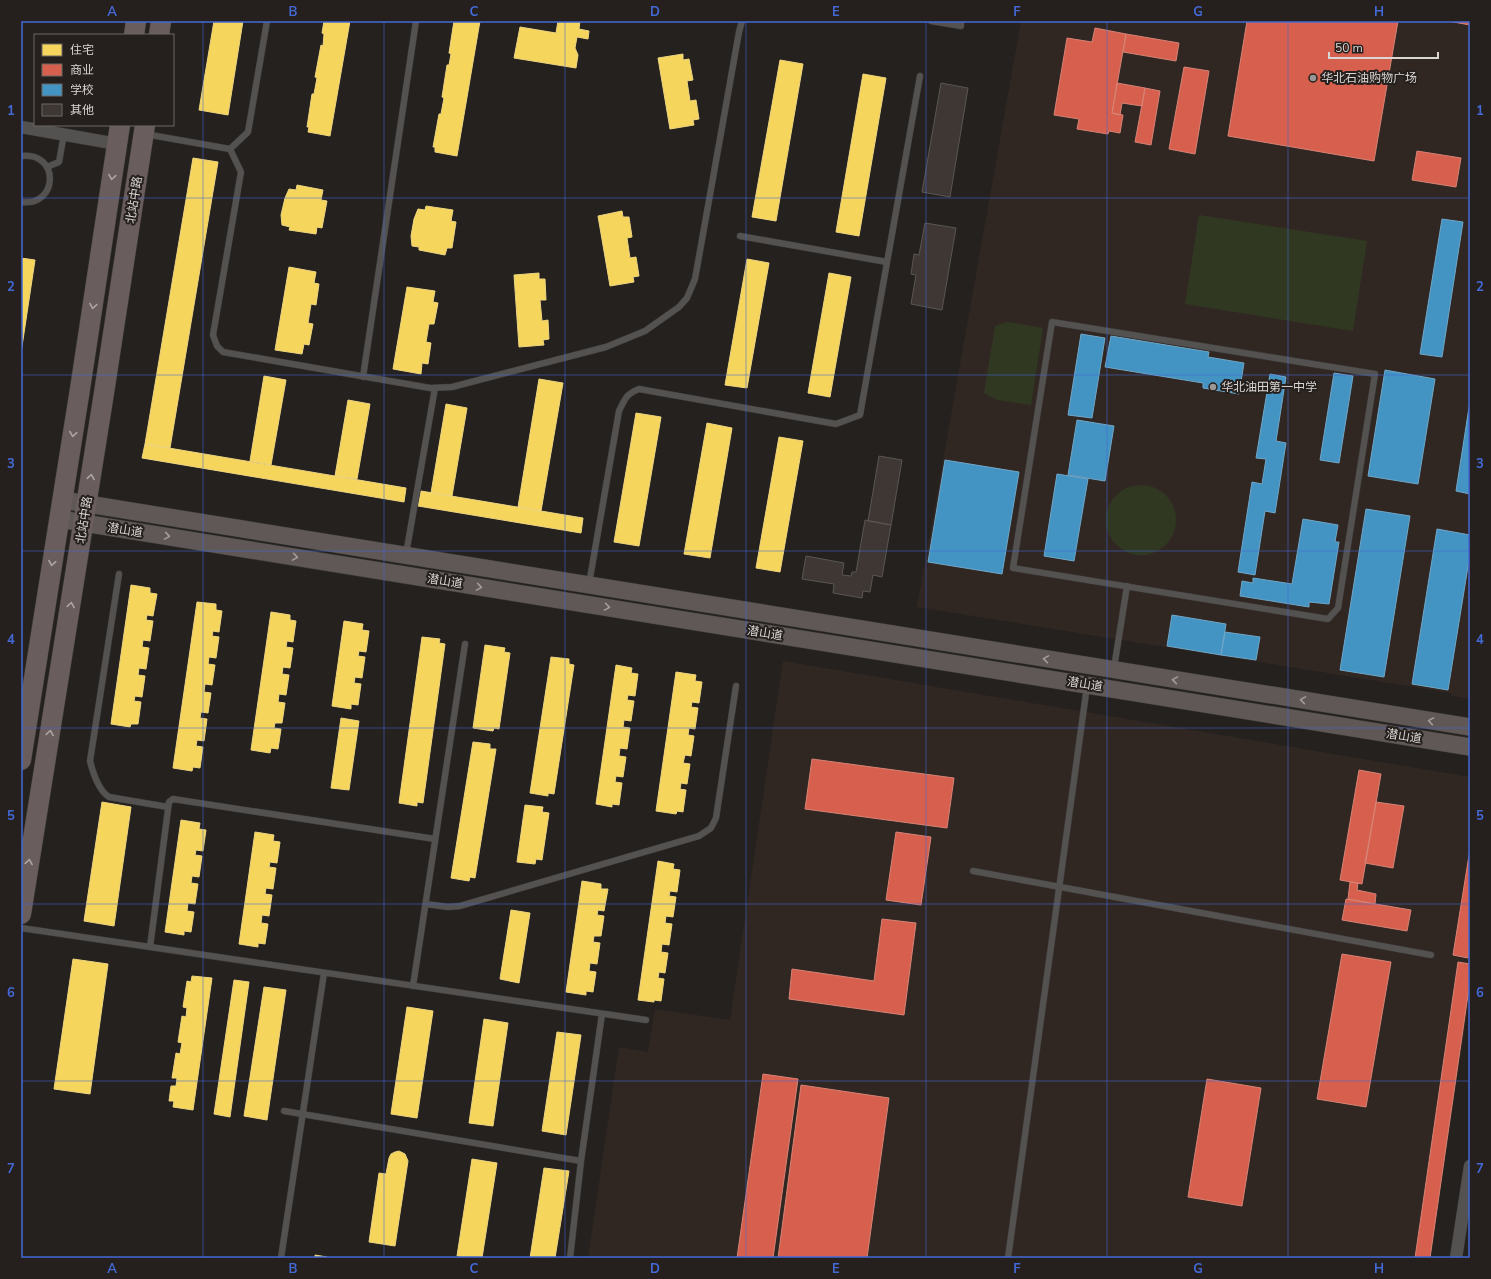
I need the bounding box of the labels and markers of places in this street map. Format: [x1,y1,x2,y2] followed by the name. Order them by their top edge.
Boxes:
[1321,70,1417,86] place label: 华北石油购物广场
[1308,73,1318,83] marker: 华北石油购物广场
[1221,379,1317,395] place label: 华北油田第一中学
[1208,382,1218,392] marker: 华北油田第一中学

